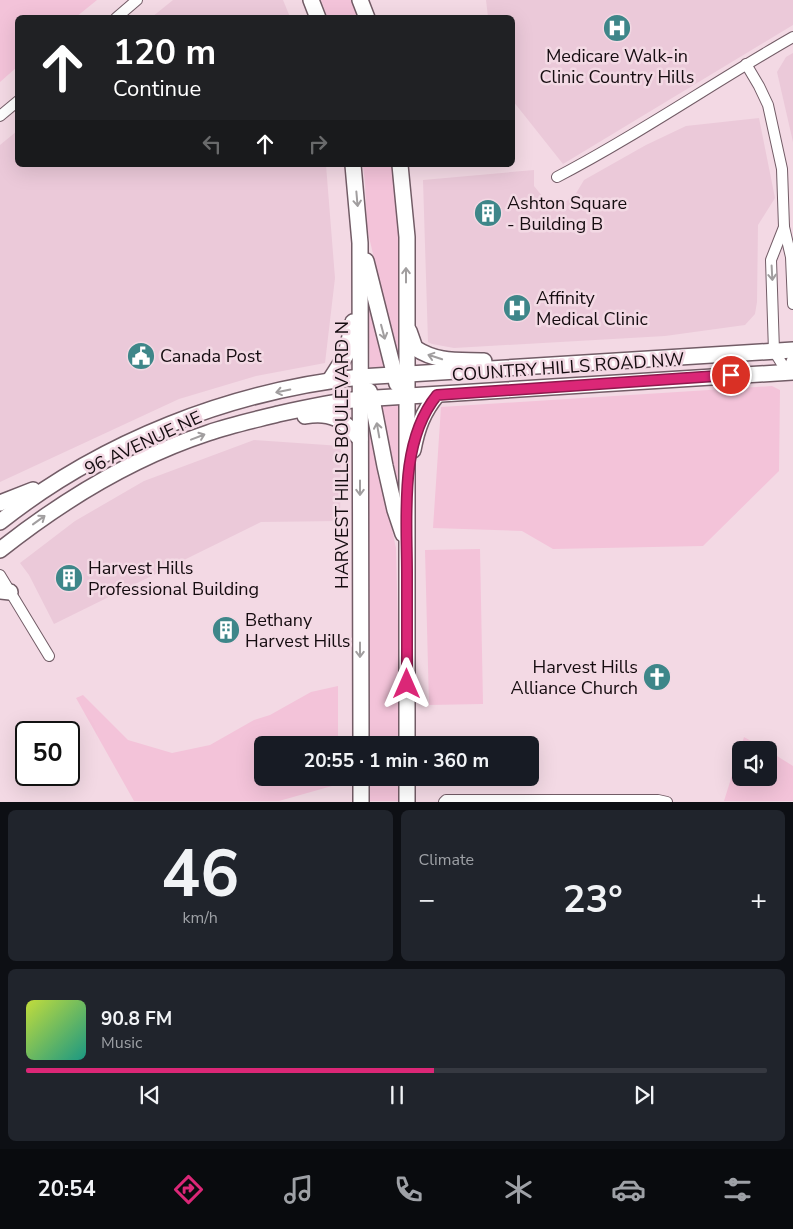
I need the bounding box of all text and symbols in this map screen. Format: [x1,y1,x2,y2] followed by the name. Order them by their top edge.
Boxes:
[602,13,632,43] hospital icon: Medicare Walk-in Clinic Country Hills
[113,29,216,76] text: 120 m
[30,35,95,100] icon: ahead
[539,44,695,89] place label: Medicare Walk-in Clinic Country Hills
[113,74,201,104] text: Continue
[198,130,226,158] icon: left
[251,130,279,158] icon: ahead
[304,130,332,158] icon: right
[352,191,362,207] one-way arrow
[507,191,627,236] place label: Ashton Square - Building B
[473,198,503,228] building icon: Ashton Square - Building B
[767,265,776,281] one-way arrow
[402,267,411,283] one-way arrow
[536,286,648,331] place label: Affinity Medical Clinic
[502,293,532,323] hospital icon: Affinity Medical Clinic
[330,321,354,589] street label: HARVEST HILLS BOULEVARD N
[379,323,388,339] one-way arrow
[126,341,156,371] public building icon: Canada Post
[160,344,262,368] place label: Canada Post
[451,347,685,387] street label: COUNTRY HILLS ROAD NW
[428,352,443,361] one-way arrow
[710,354,752,396] pin
[717,361,745,389] icon: arrive
[275,386,291,396] one-way arrow
[81,405,205,481] street label: 96 AVENUE NE
[373,423,383,439] one-way arrow
[190,432,205,441] one-way arrow
[355,479,365,495] one-way arrow
[32,515,46,525] one-way arrow
[88,556,259,601] place label: Harvest Hills Professional Building
[54,563,84,593] building icon: Harvest Hills Professional Building
[245,608,351,653] place label: Bethany Harvest Hills
[211,615,241,645] building icon: Bethany Harvest Hills
[356,642,365,658] one-way arrow
[511,655,638,700] place label: Harvest Hills Alliance Church
[380,657,432,709] position arrow
[642,662,672,692] church icon: Harvest Hills Alliance Church
[15,721,80,786] speed limit sign: 50
[732,741,777,786] map controls
[732,741,777,786] button: sound
[304,748,489,774] text: 20:55 · 1 min · 360 m
[161,830,239,919] text: 46
[419,849,474,871] text: Climate
[563,874,623,925] text: 23°
[419,881,435,919] text: −
[750,881,767,919] text: +
[183,907,218,929] text: km/h
[101,1006,172,1032] text: 90.8 FM
[101,1032,142,1054] text: Music
[136,1081,164,1109] icon: previous
[383,1081,411,1109] icon: pause
[630,1081,658,1109] icon: next
[171,1172,206,1207] icon: directions
[281,1172,316,1207] icon: music
[391,1172,426,1207] icon: phone
[501,1172,536,1207] icon: climate
[611,1172,646,1207] icon: car
[720,1172,755,1207] icon: filters
[37,1174,96,1204] text: 20:54

